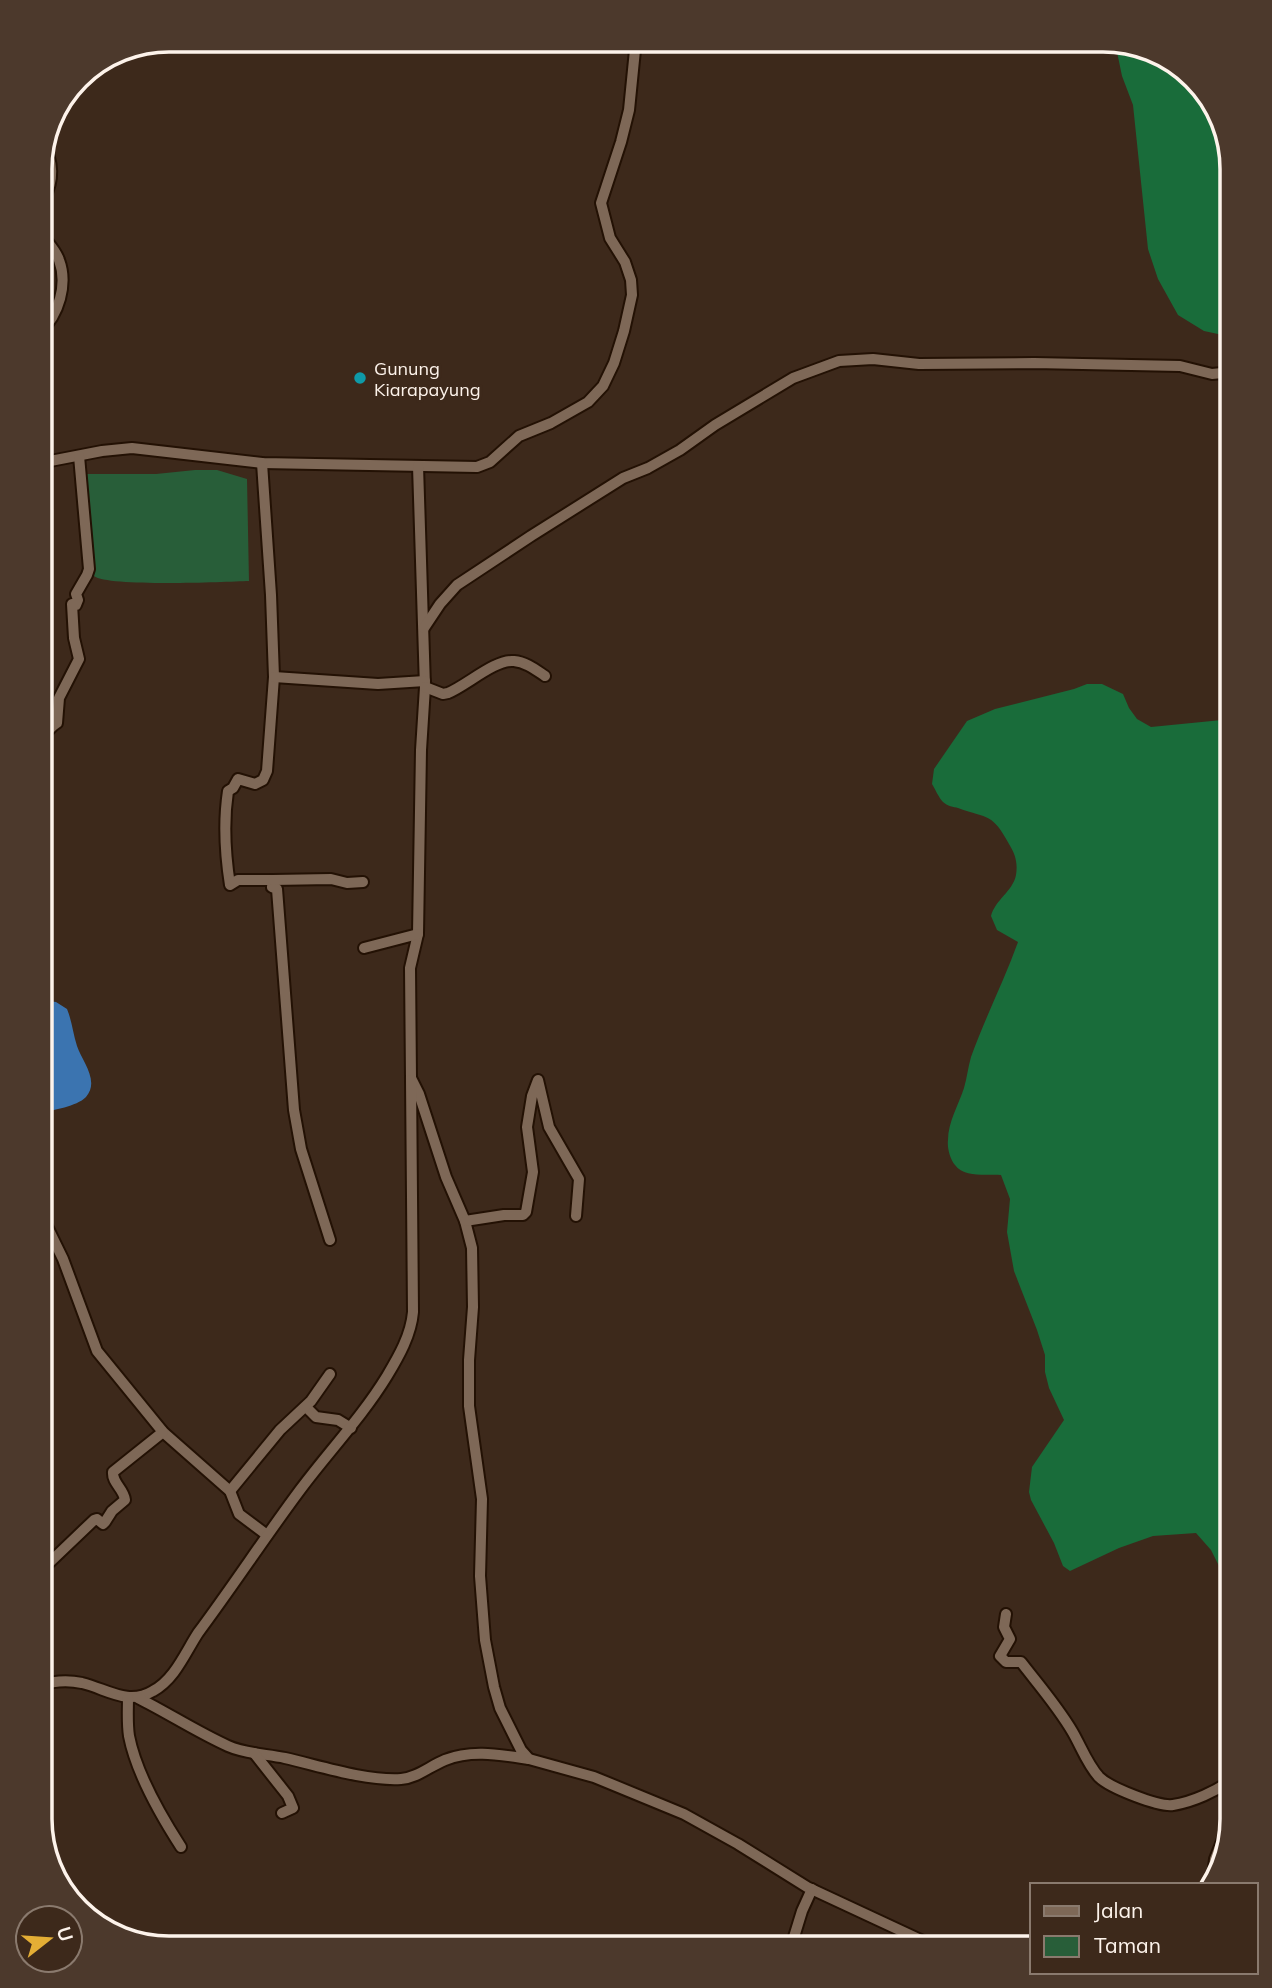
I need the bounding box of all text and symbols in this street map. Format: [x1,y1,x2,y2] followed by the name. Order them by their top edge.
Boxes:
[374,357,481,401] place label: Gunung Kiarapayung
[352,370,368,386] marker: Gunung Kiarapayung
[1030,1883,1258,1974] legend
[1094,1897,1143,1923] text: Jalan
[14,1904,84,1974] north arrow
[52,1924,79,1944] text: U
[1094,1932,1161,1958] text: Taman

